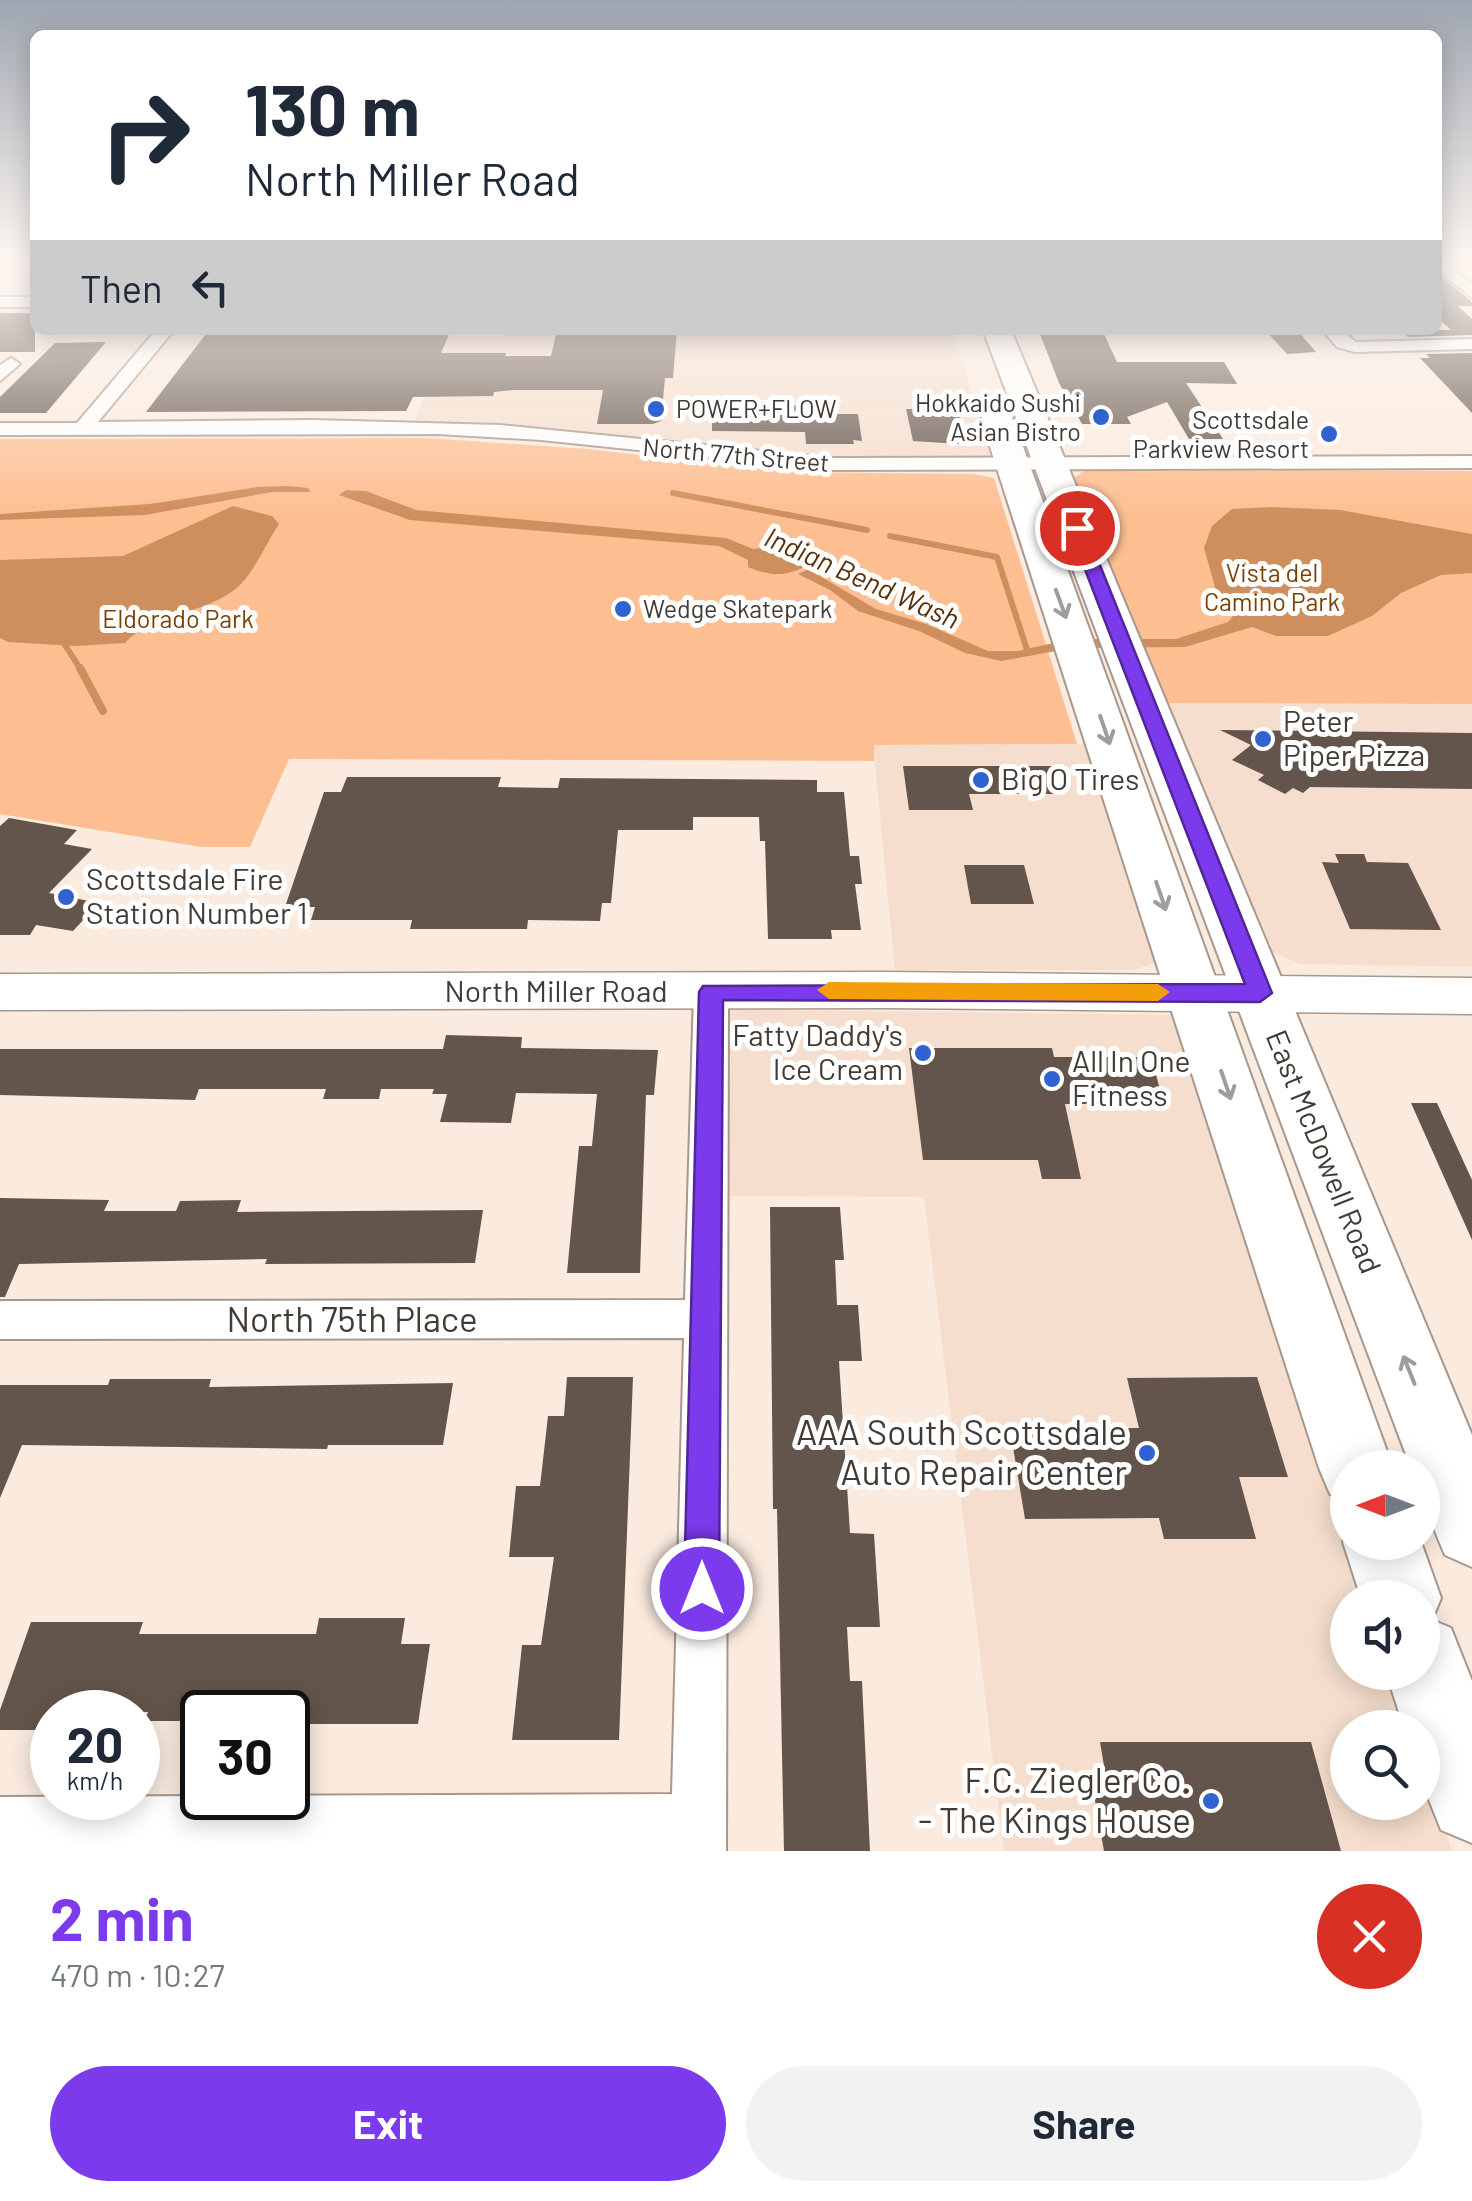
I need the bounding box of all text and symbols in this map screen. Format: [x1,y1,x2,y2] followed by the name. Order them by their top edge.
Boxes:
[245,66,420,150] text: 130 m
[80,70,210,200] icon: right
[245,151,580,205] text: North Miller Road
[183,260,238,315] icon: left
[80,265,163,311] text: Then
[915,387,1081,446] place label: Hokkaido Sushi Asian Bistro
[676,393,836,423] place label: POWER+FLOW
[645,398,667,420] marker: POWER+FLOW
[1133,404,1309,463] place label: Scottsdale Parkview Resort
[1090,406,1112,428] marker: Hokkaido Sushi Asian Bistro
[1318,423,1340,445] marker: Scottsdale Parkview Resort
[642,431,831,477] street label: North 77th Street
[1035,486,1120,571] pin
[1050,501,1105,556] icon: arrive
[760,519,965,635] water label: Indian Bend Wash
[1204,557,1340,616] park label: Vista del Camino Park
[1053,588,1071,619] one-way arrow
[643,593,832,623] place label: Wedge Skatepark
[612,598,634,620] marker: Wedge Skatepark
[102,603,254,633] park label: Eldorado Park
[1283,702,1425,772] place label: Peter Piper Pizza
[1098,714,1116,746] one-way arrow
[1252,728,1274,750] marker: Peter Piper Pizza
[1001,760,1139,796] place label: Big O Tires
[970,769,992,791] marker: Big O Tires
[86,860,307,930] place label: Scottsdale Fire Station Number 1
[1154,880,1172,911] one-way arrow
[55,886,77,908] marker: Scottsdale Fire Station Number 1
[444,972,668,1008] street label: North Miller Road
[732,1016,903,1086] place label: Fatty Daddy's Ice Cream
[1260,1024,1390,1278] street label: East McDowell Road
[912,1042,934,1064] marker: Fatty Daddy's Ice Cream
[1072,1042,1191,1112] place label: All In One Fitness
[1041,1068,1063,1090] marker: All In One Fitness
[1218,1069,1236,1100] one-way arrow
[226,1297,478,1339] street label: North 75th Place
[1399,1355,1417,1386] one-way arrow
[796,1410,1127,1492] place label: AAA South Scottsdale Auto Repair Center
[1136,1442,1158,1464] marker: AAA South Scottsdale Auto Repair Center
[1330,1450,1440,1560] north arrow
[1330,1450,1440,1820] map controls
[650,1537,754,1641] position arrow
[1330,1580,1440,1690] button: sound
[180,1690,310,1820] speed limit sign: 30
[1330,1710,1440,1820] button: search
[67,1713,123,1773] text: 20
[918,1758,1191,1840] place label: F.C. Ziegler Co. - The Kings House
[67,1765,123,1795] text: km/h
[1200,1790,1222,1812] marker: F.C. Ziegler Co. - The Kings House
[50,1881,194,1953] text: 2 min
[1317,1884,1422,1989] button: close
[50,1955,225,1993] text: 470 m · 10:27
[50,2066,726,2181] button: Exit
[746,2066,1422,2181] button: Share

